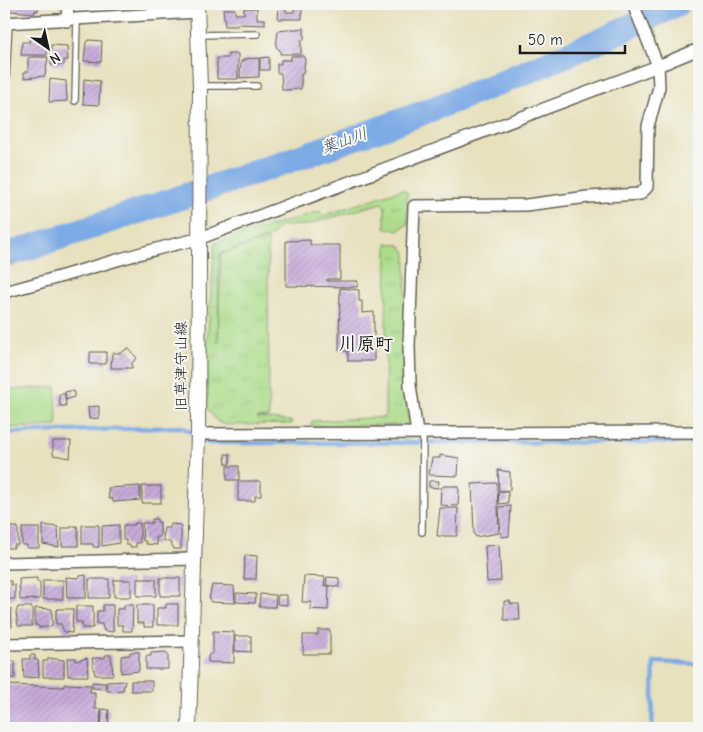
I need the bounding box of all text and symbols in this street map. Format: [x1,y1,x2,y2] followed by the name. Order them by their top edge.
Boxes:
[22,22,72,72] north arrow
[520,22,626,54] scale bar
[528,31,563,49] text: 50 m
[46,49,64,68] text: N
[319,124,370,158] water label: 葉山川
[172,321,190,411] street label: 旧草津守山線
[339,334,393,355] district label: 川原町

